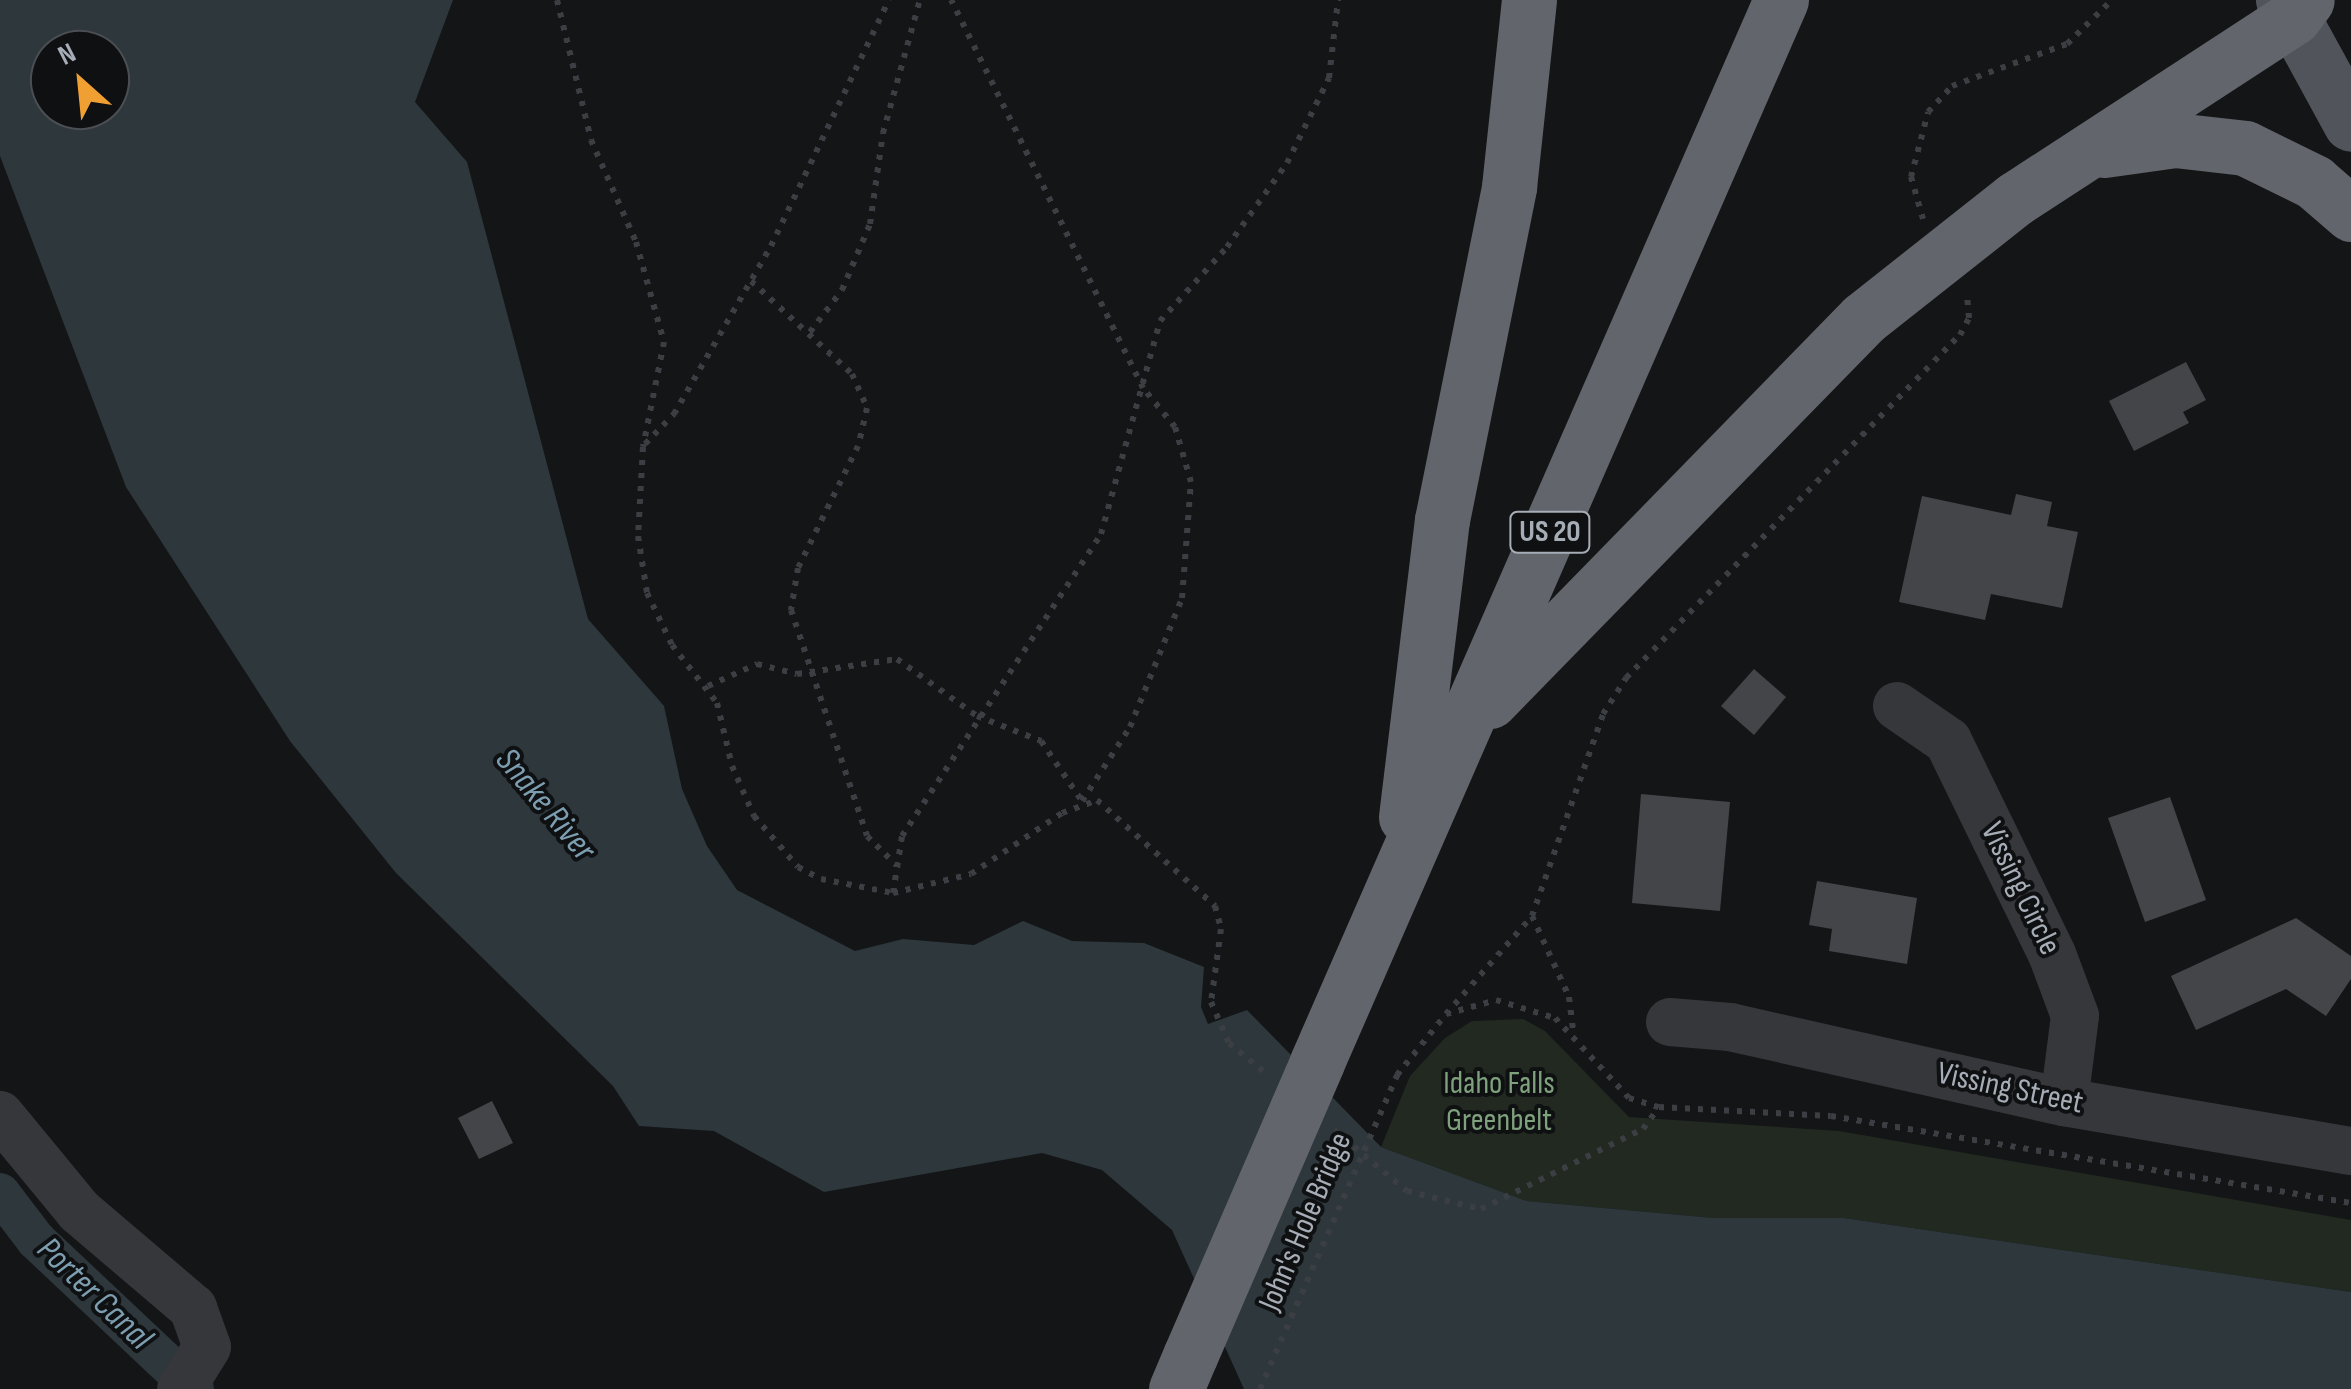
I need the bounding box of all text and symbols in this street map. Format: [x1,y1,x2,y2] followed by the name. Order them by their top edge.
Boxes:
[30,30,130,130] north arrow
[53,37,81,73] text: N
[1508,507,1592,557] road number: US 20
[486,740,604,870] water label: Snake River
[1972,817,2068,961] street label: Vissing Circle
[1934,1055,2086,1123] street label: Vissing Street
[1443,1066,1555,1141] park label: Idaho Falls Greenbelt
[1251,1127,1361,1317] street label: John's Hole Bridge
[28,1229,160,1359] water label: Porter Canal

